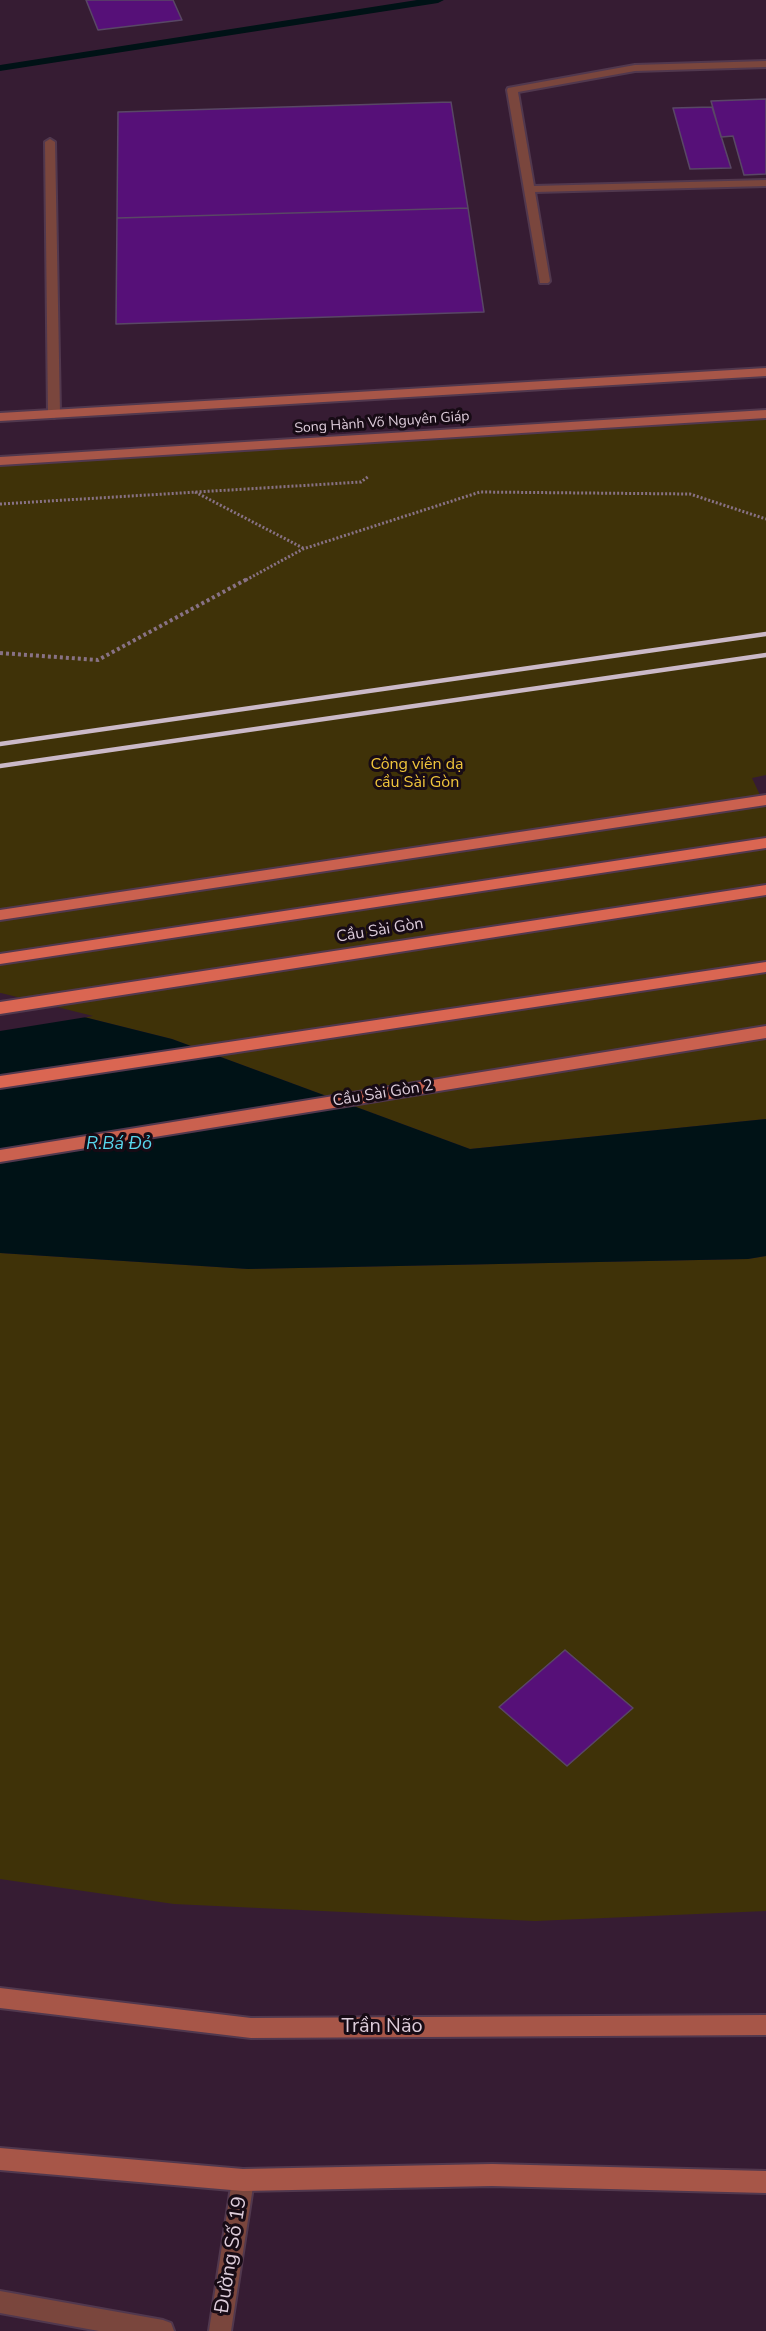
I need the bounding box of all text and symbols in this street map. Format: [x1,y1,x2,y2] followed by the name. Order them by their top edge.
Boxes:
[294,409,470,437] street label: Song Hành Võ Nguyên Giáp
[370,755,464,793] park label: Công viên dạ cầu Sài Gòn
[335,915,425,947] street label: Cầu Sài Gòn
[331,1077,435,1111] street label: Cầu Sài Gòn 2
[86,1134,152,1156] water label: R.Bá Đỏ
[341,2015,423,2039] street label: Trần Não
[211,2195,253,2315] street label: Đường Số 19

